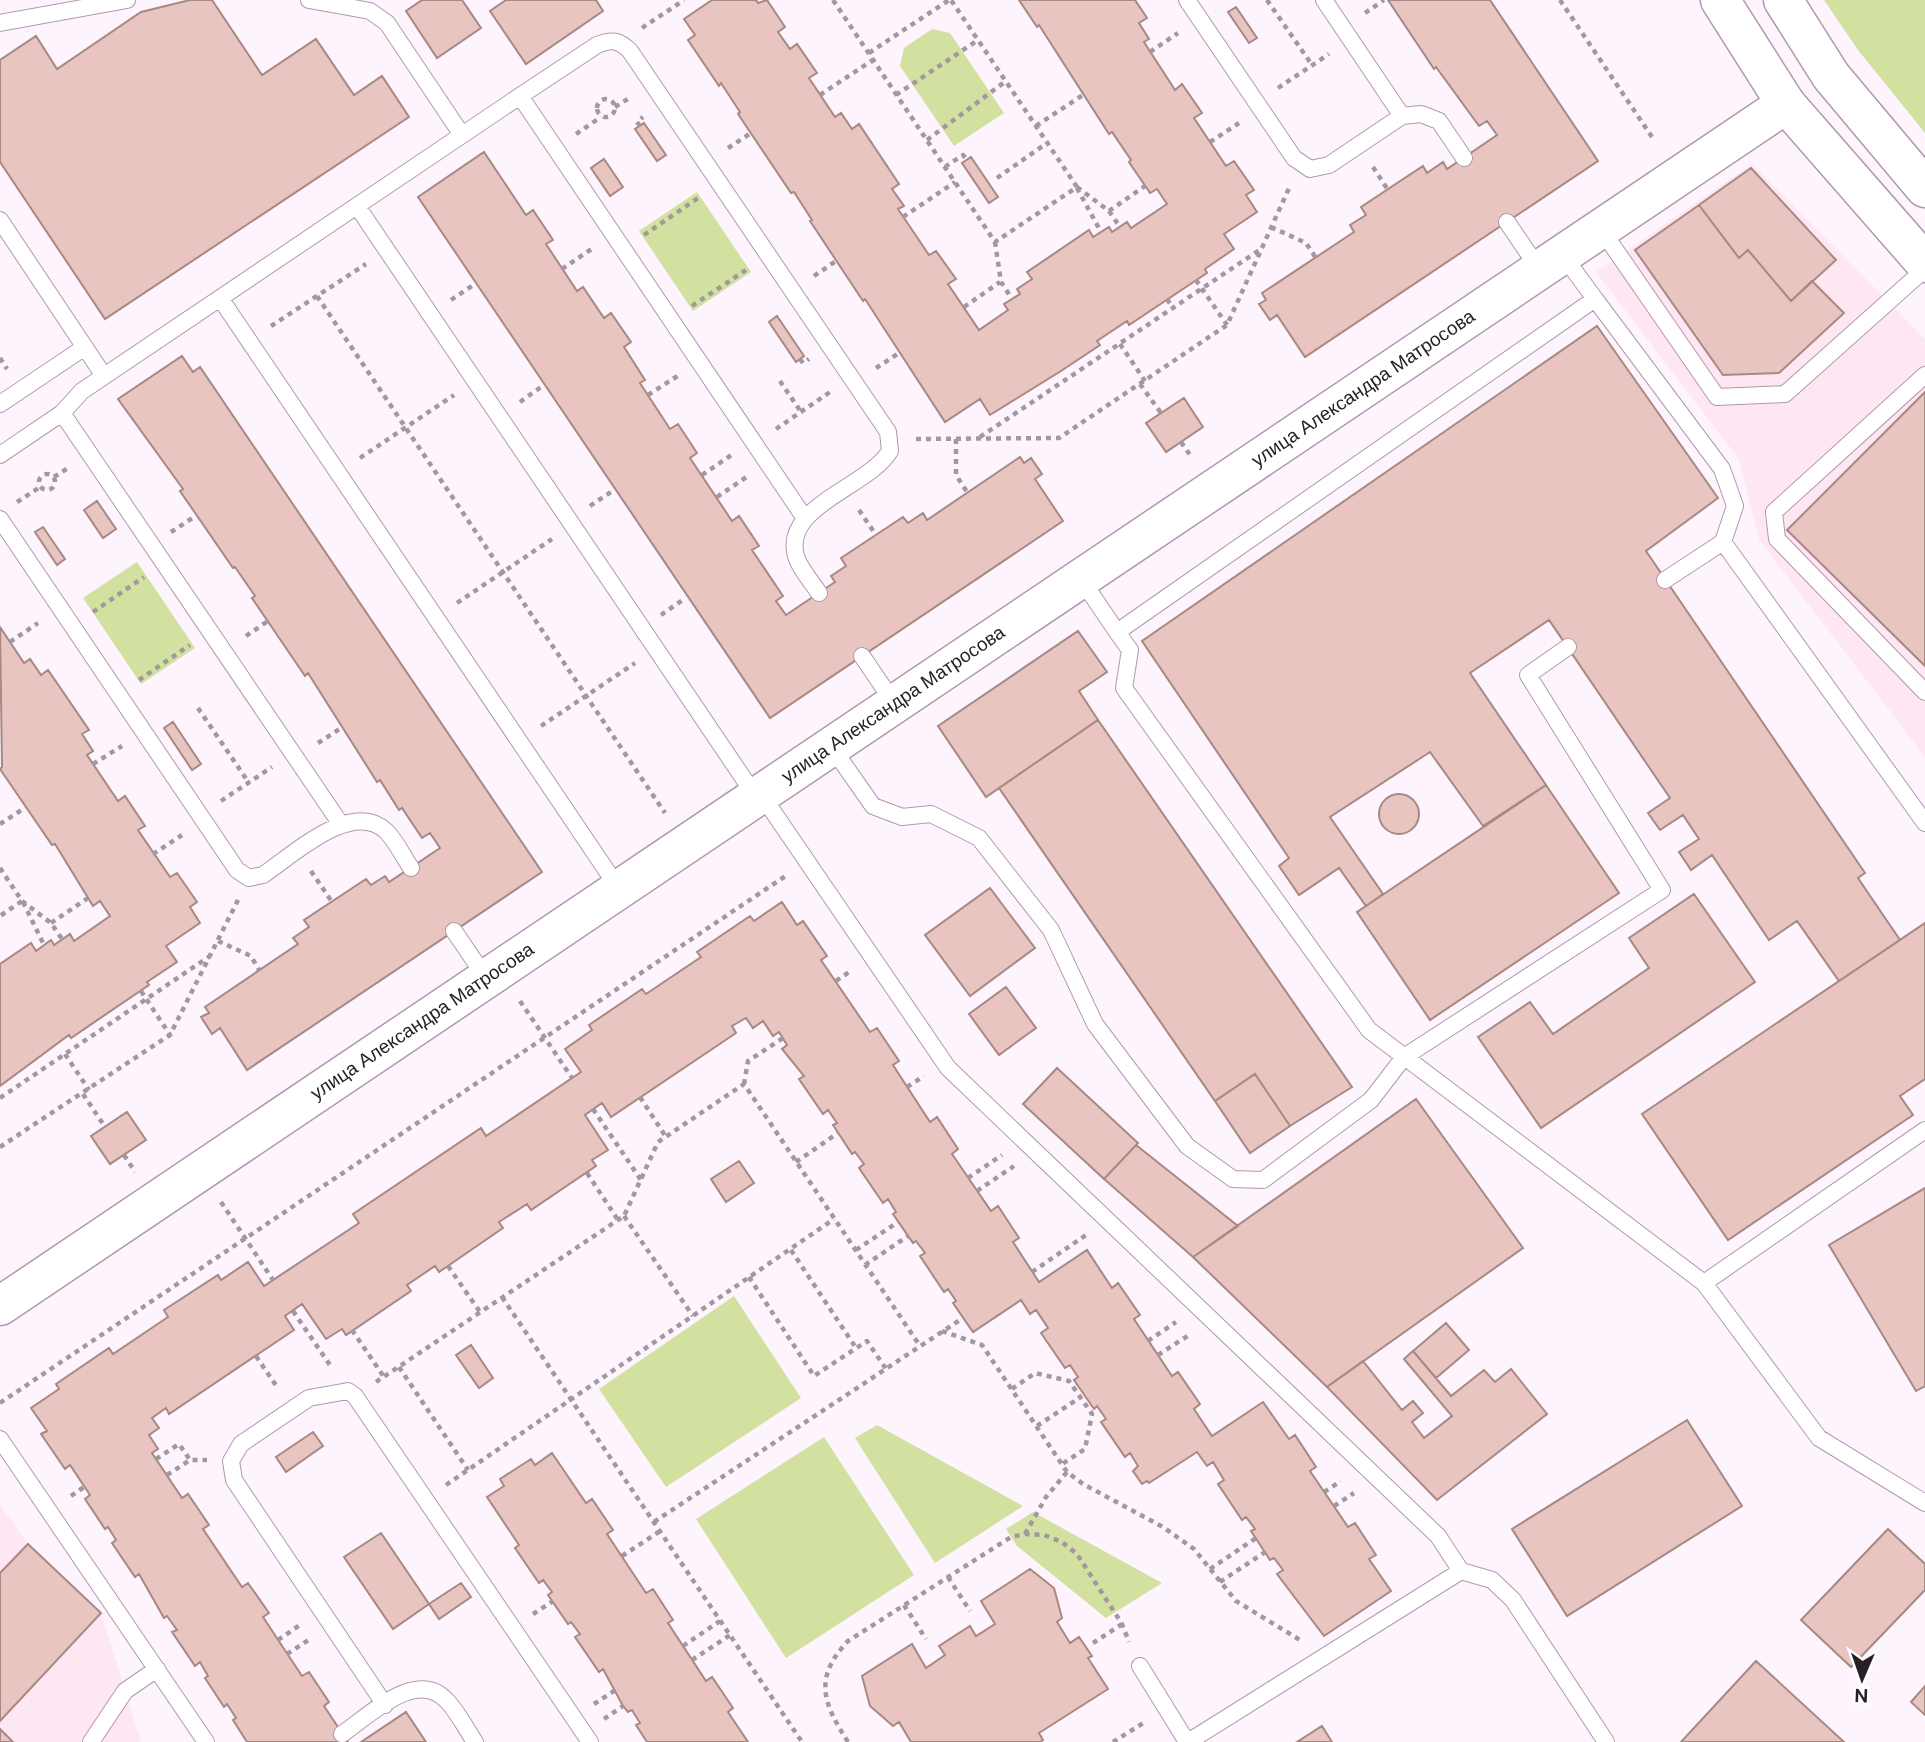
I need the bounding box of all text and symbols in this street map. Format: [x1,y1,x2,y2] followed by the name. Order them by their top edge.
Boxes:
[1246,303,1480,472] street label: улица Александра Матросова
[776,619,1010,788] street label: улица Александра Матросова
[305,936,539,1105] street label: улица Александра Матросова
[1827,1644,1897,1714] north arrow
[1854,1683,1869,1708] text: N

